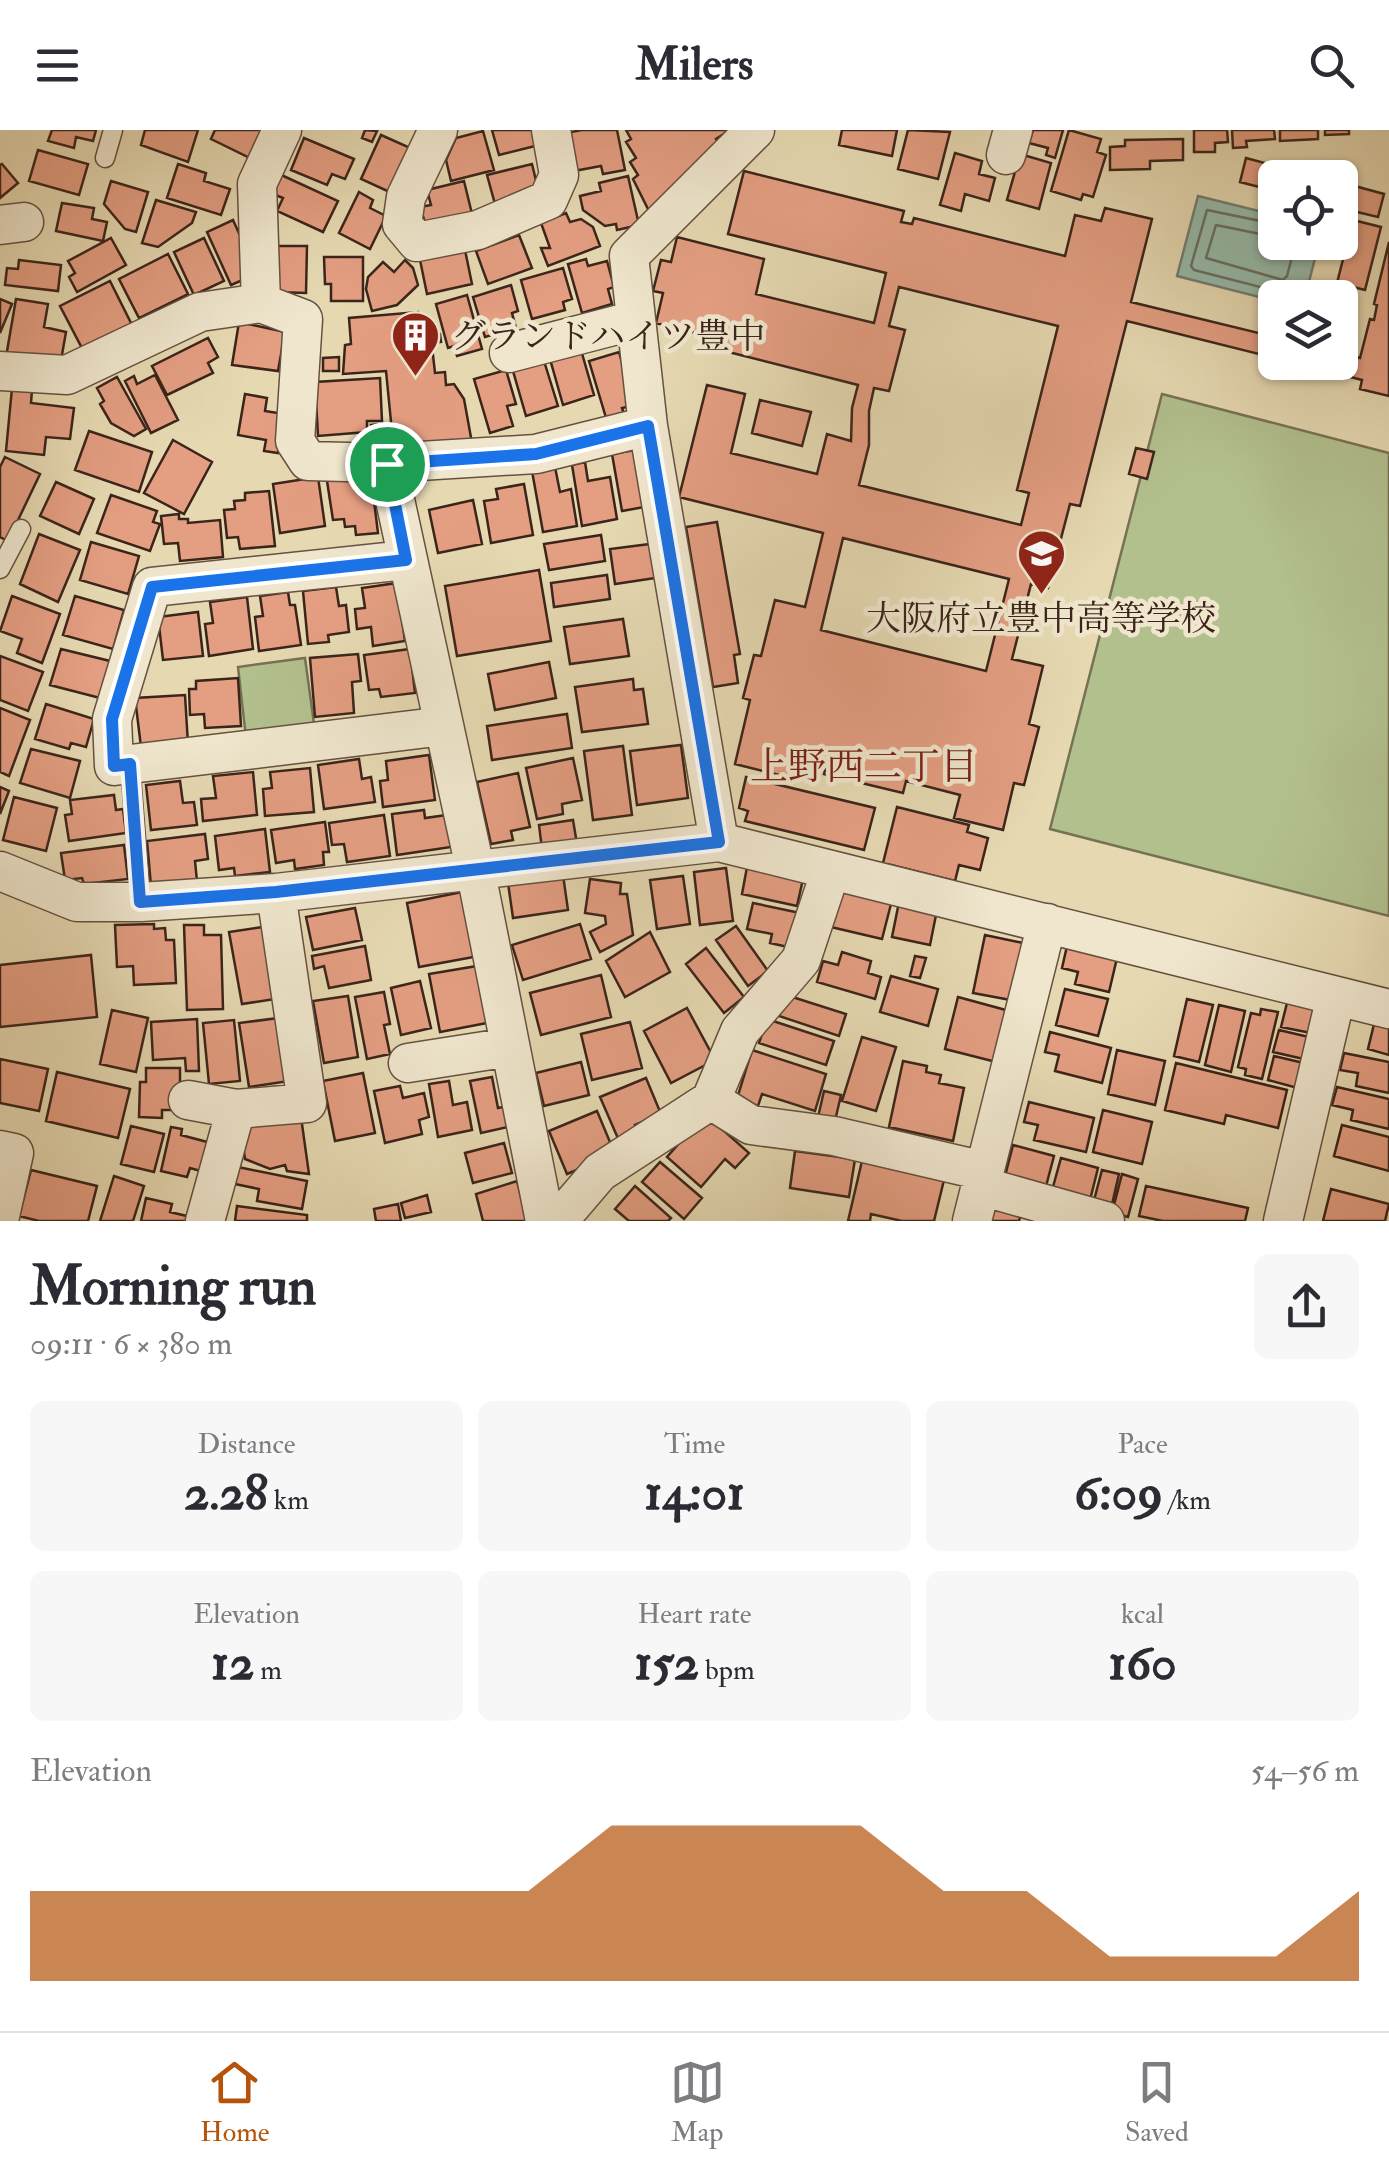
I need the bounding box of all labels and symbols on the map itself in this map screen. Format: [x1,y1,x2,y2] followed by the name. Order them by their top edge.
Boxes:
[390,310,442,378] building icon: グランドハイツ豊中
[451,315,765,359] place label: グランドハイツ豊中
[345,422,430,507] pin
[1015,528,1067,596] school or university icon: 大阪府立豊中高等学校
[866,597,1216,641] place label: 大阪府立豊中高等学校
[750,743,978,791] district label: 上野西二丁目

